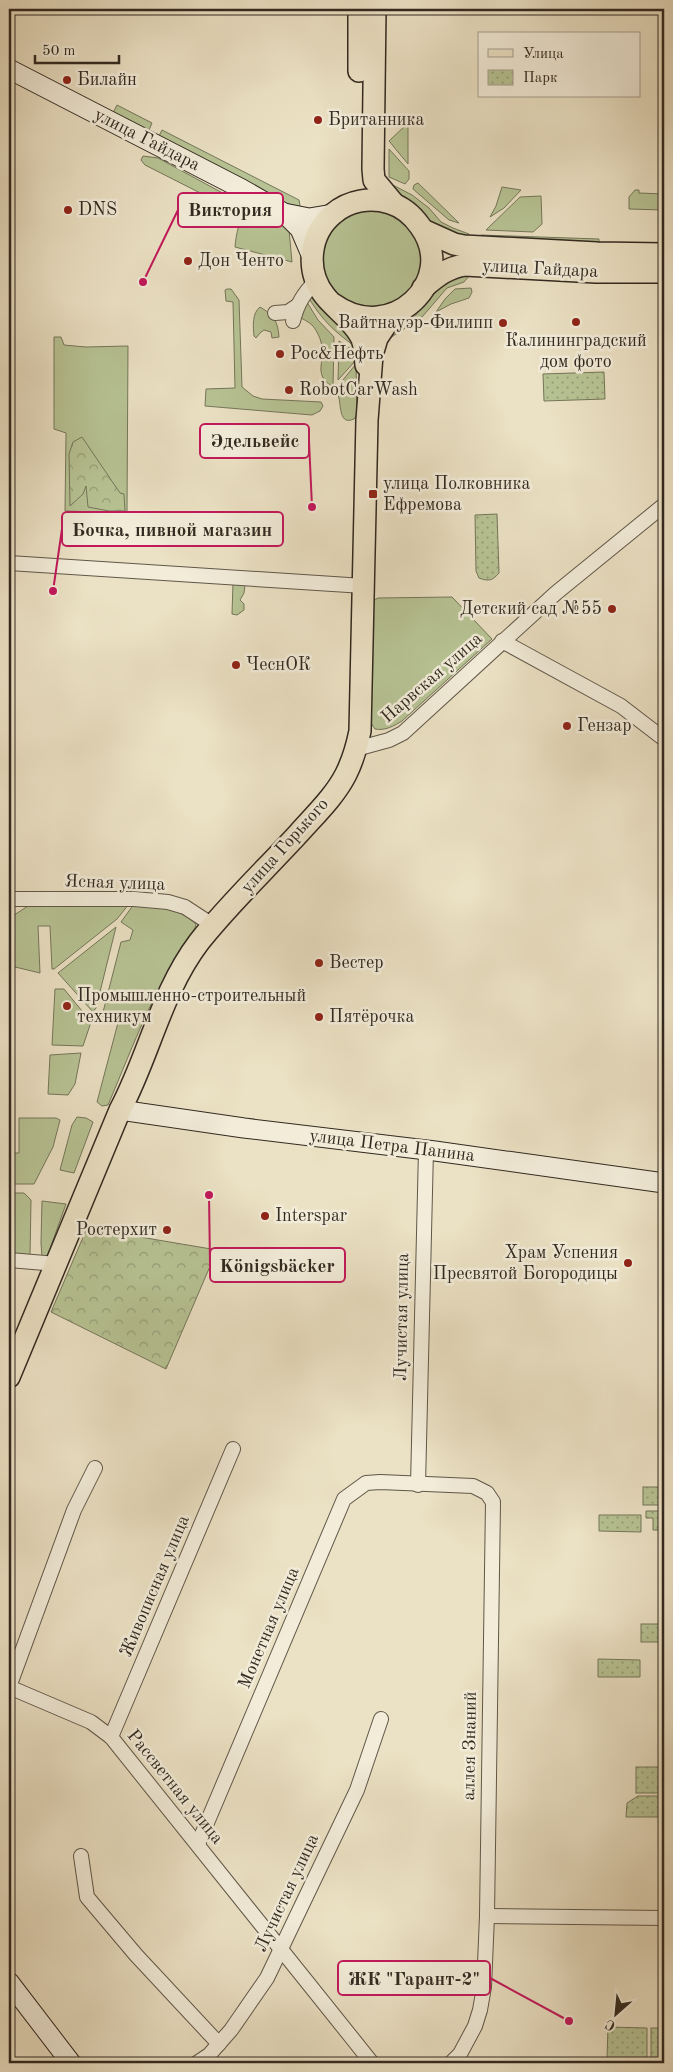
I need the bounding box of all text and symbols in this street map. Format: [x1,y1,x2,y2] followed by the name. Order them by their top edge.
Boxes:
[35,32,119,64] scale bar
[478,32,640,98] legend
[42,44,76,59] text: 50 m
[523,47,564,62] text: Улица
[77,71,137,89] place label: Билайн
[523,71,558,86] text: Парк
[61,74,73,86] marker: Билайн
[91,106,203,174] street label: улица Гайдара
[328,111,425,129] place label: Британника
[312,114,324,126] marker: Британника
[178,193,283,227] callout: Виктория
[78,201,117,219] place label: DNS
[188,202,272,221] text: Виктория
[62,204,74,216] marker: DNS
[198,252,284,270] place label: Дон Ченто
[182,255,194,267] marker: Дон Ченто
[481,257,599,281] street label: улица Гайдара
[338,314,493,332] place label: Вайтнауэр-Филипп
[570,316,582,328] marker: Калининградский дом фото
[497,317,509,329] marker: Вайтнауэр-Филипп
[505,332,647,372] place label: Калининградский дом фото
[290,345,383,364] place label: Рос&Нефть
[274,348,286,360] marker: Рос&Нефть
[299,381,418,399] place label: RobotCarWash
[283,384,295,396] marker: RobotCarWash
[200,424,309,458] callout: Эдельвейс
[211,433,300,452] text: Эдельвейс
[383,475,530,515] place label: улица Полковника Ефремова
[367,488,379,500] marker: улица Полковника Ефремова
[62,512,283,546] callout: Бочка, пивной магазин
[72,522,272,541] text: Бочка, пивной магазин
[460,600,602,618] place label: Детский сад №55
[606,603,618,615] marker: Детский сад №55
[378,629,486,727] street label: Нарвская улица
[246,656,311,674] place label: ЧеснОК
[230,659,242,671] marker: ЧеснОК
[577,717,632,735] place label: Гензар
[561,720,573,732] marker: Гензар
[238,795,332,897] street label: улица Горького
[64,872,166,894] street label: Ясная улица
[329,954,384,972] place label: Вестер
[313,957,325,969] marker: Вестер
[77,987,306,1026] place label: Промышленно-строительный техникум
[61,1000,73,1012] marker: Промышленно-строительный техникум
[329,1008,415,1026] place label: Пятёрочка
[313,1011,325,1023] marker: Пятёрочка
[308,1127,476,1165] street label: улица Петра Панина
[275,1207,348,1225] place label: Interspar
[259,1210,271,1222] marker: Interspar
[76,1221,157,1239] place label: Ростерхит
[161,1224,173,1236] marker: Ростерхит
[433,1244,618,1283] place label: Храм Успения Пресвятой Богородицы
[210,1248,345,1282] callout: Königsbäcker
[392,1253,412,1381] street label: Лучистая улица
[622,1257,634,1269] marker: Храм Успения Пресвятой Богородицы
[219,1258,335,1277] text: Königsbäcker
[117,1512,193,1659] street label: Живописная улица
[235,1565,303,1691] street label: Монетная улица
[460,1691,480,1801] street label: аллея Знаний
[123,1726,227,1848] street label: Рассветная улица
[252,1831,322,1955] street label: Лучистая улица
[338,1961,490,1995] callout: ЖК "Гарант-2"
[348,1971,480,1990] text: ЖК "Гарант-2"
[590,1990,640,2040] north arrow
[603,2016,618,2033] text: С

